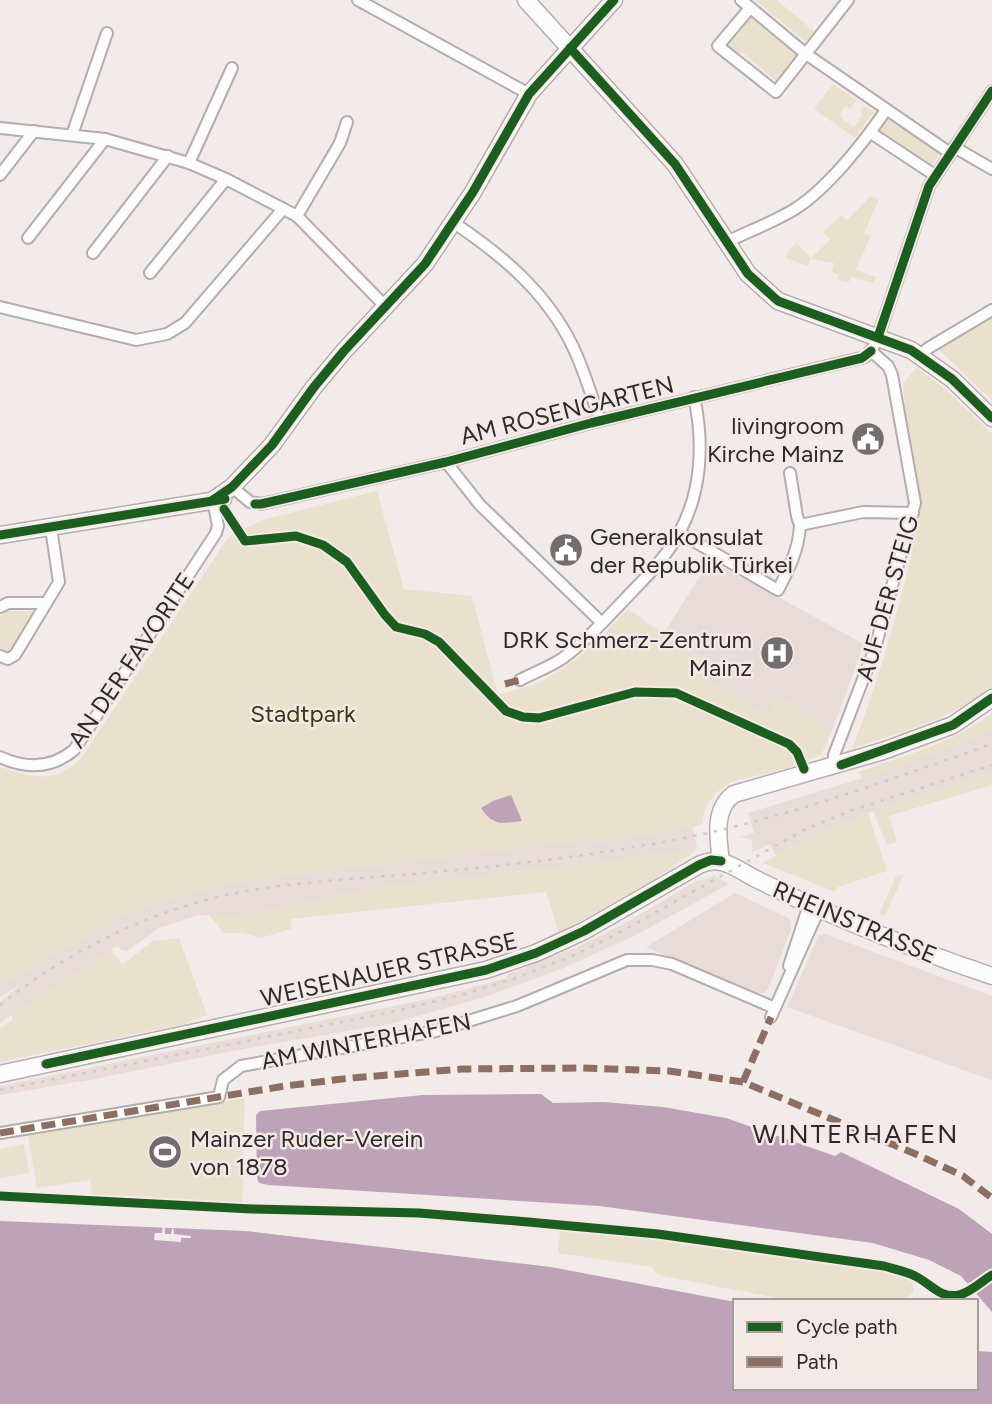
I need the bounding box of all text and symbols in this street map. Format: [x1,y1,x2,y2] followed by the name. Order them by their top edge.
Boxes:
[457,369,677,451] street label: AM ROSENGARTEN
[707,411,844,468] place label: livingroom Kirche Mainz
[849,420,887,458] public building icon: livingroom Kirche Mainz
[850,512,924,684] street label: AUF DER STEIG
[590,522,793,579] place label: Generalkonsulat der Republik Türkei
[547,531,585,569] public building icon: Generalkonsulat der Republik Türkei
[62,567,200,753] street label: AN DER FAVORITE
[502,625,752,682] place label: DRK Schmerz-Zentrum Mainz
[758,634,796,672] hospital icon: DRK Schmerz-Zentrum Mainz
[250,699,356,728] park label: Stadtpark
[769,874,941,970] street label: RHEINSTRASSE
[258,925,520,1013] street label: WEISENAUER STRASSE
[259,1006,473,1076] street label: AM WINTERHAFEN
[753,1118,959,1150] district label: WINTERHAFEN
[190,1124,423,1181] place label: Mainzer Ruder-Verein von 1878
[146,1133,184,1171] sports icon: Mainzer Ruder-Verein von 1878
[733,1299,978,1390] legend
[796,1314,897,1339] text: Cycle path
[796,1349,838,1374] text: Path

